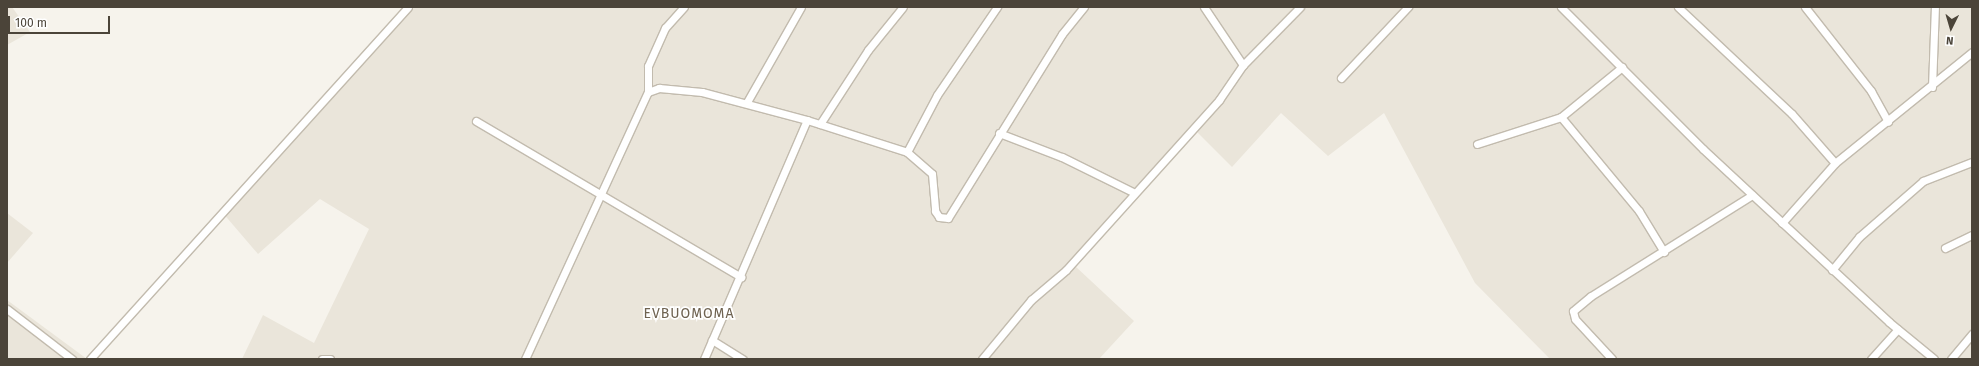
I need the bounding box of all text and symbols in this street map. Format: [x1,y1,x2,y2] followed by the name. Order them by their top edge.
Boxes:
[10,8,112,34] scale bar
[1931,8,1971,48] north arrow
[15,16,47,30] text: 100 m
[1946,34,1954,47] text: N
[644,306,734,322] district label: EVBUOMOMA

